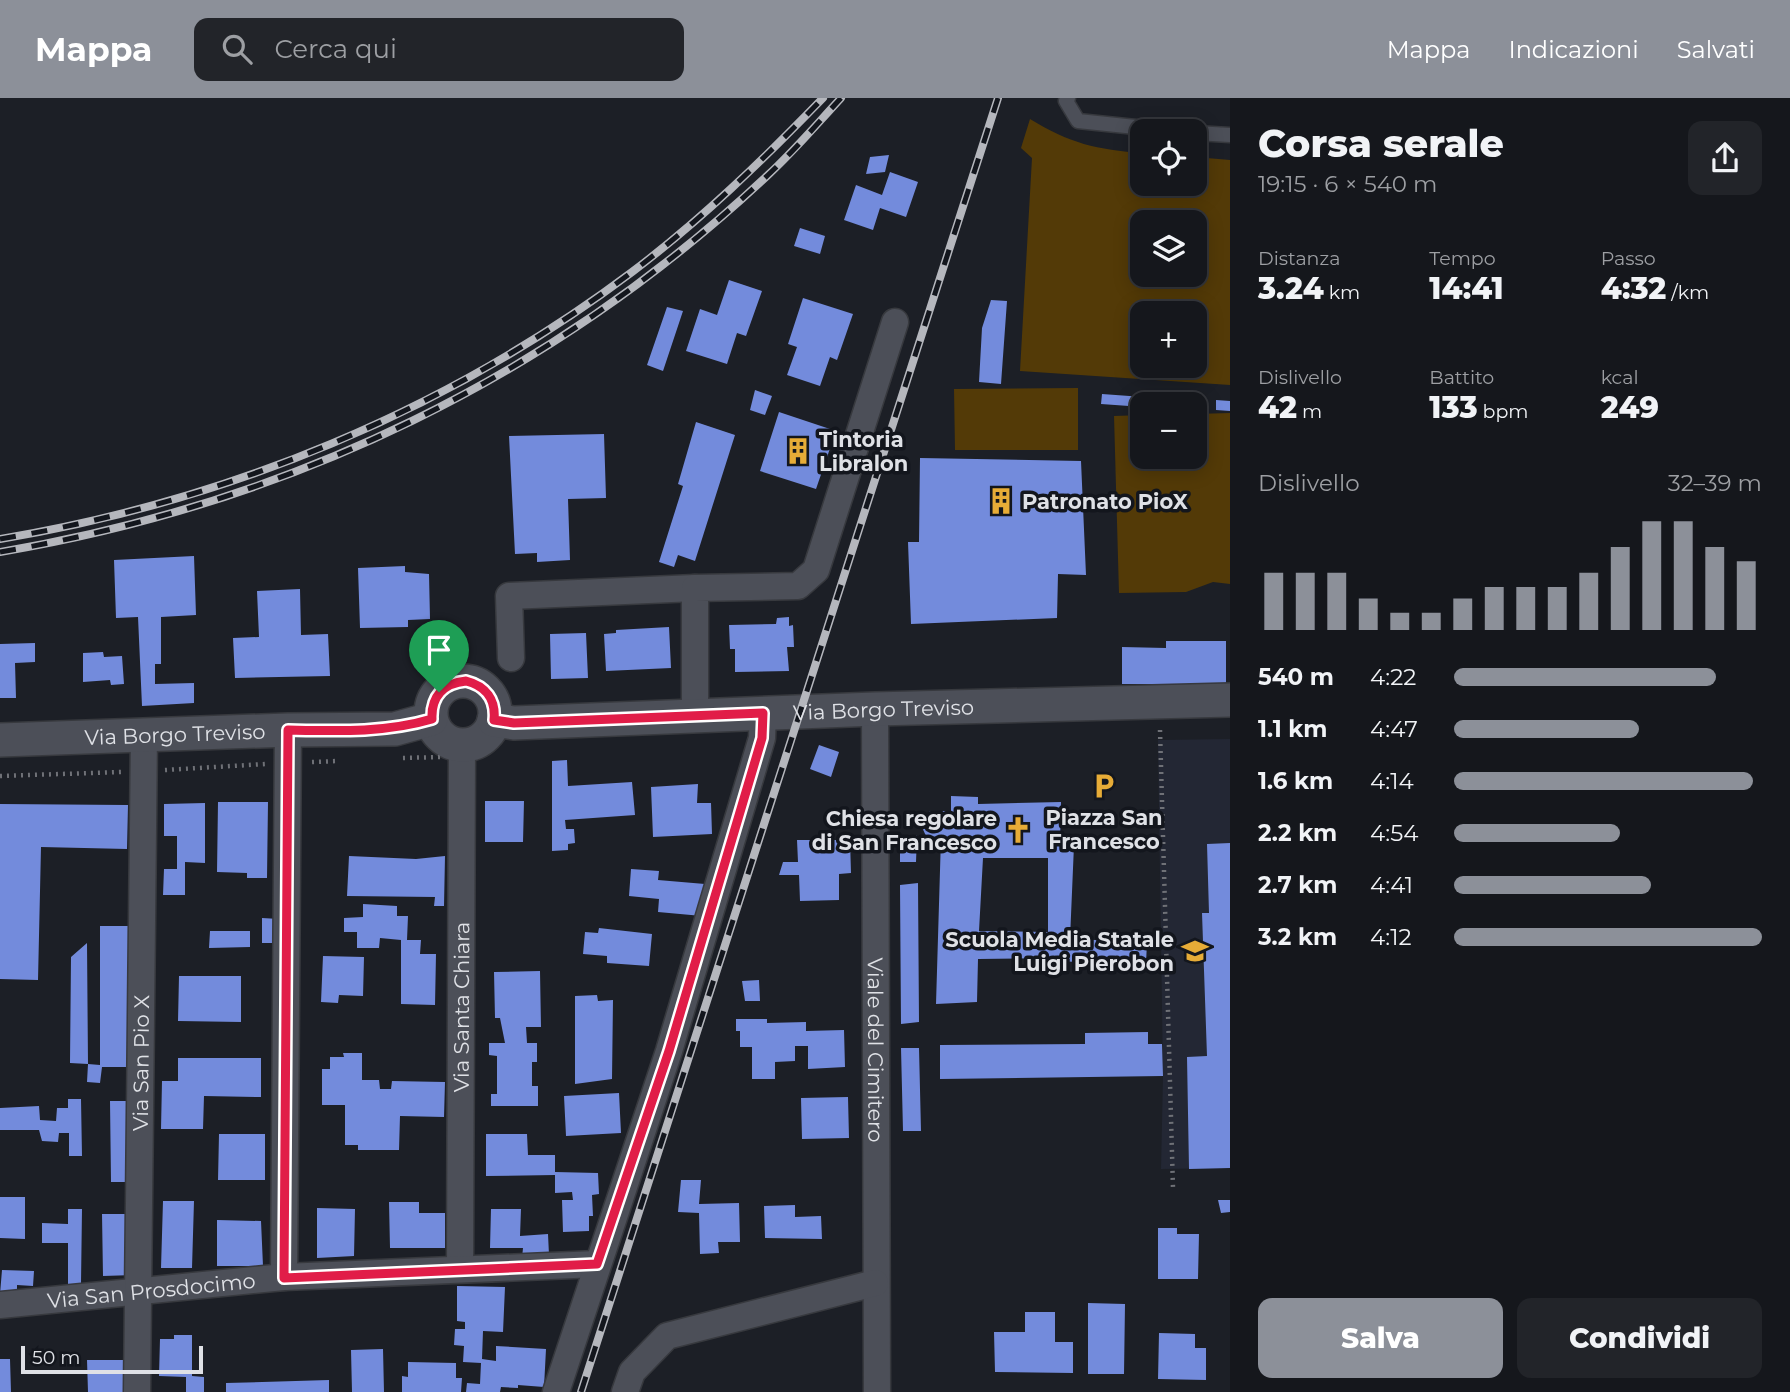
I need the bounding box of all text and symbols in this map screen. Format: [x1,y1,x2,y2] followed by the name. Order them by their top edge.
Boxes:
[194,18,684,81] search box
[35,29,152,69] text: Mappa
[218,30,256,68] icon: search
[274,33,397,65] text: Cerca qui
[1387,35,1470,64] text: Mappa
[1508,35,1639,64] text: Indicazioni
[1677,35,1755,64] text: Salvati
[1130,119,1207,469] map controls
[1130,119,1207,196] button: locate
[1258,120,1504,167] text: Corsa serale
[1688,121,1762,195] button: share
[1258,170,1438,198] text: 19:15 · 6 × 540 m
[1130,210,1207,287] button: layers
[1258,247,1340,270] text: Distanza
[1429,247,1496,270] text: Tempo
[1601,247,1656,270] text: Passo
[1258,270,1324,307] text: 3.24
[1429,270,1504,307] text: 14:41
[1601,270,1666,307] text: 4:32
[1324,281,1360,304] text: km
[1666,281,1709,304] text: /km
[1130,301,1207,378] button: +
[1258,366,1342,389] text: Dislivello
[1429,366,1494,389] text: Battito
[1601,366,1639,389] text: kcal
[1258,389,1297,426] text: 42
[1429,389,1478,426] text: 133
[1601,389,1659,426] text: 249
[1130,392,1207,469] button: −
[1297,400,1322,423] text: m
[1478,400,1528,423] text: bpm
[819,427,908,476] place label: Tintoria Libralon
[783,436,813,466] building icon: Tintoria Libralon
[1258,469,1360,497] text: Dislivello
[1668,469,1762,497] text: 32–39 m
[986,486,1016,516] building icon: Patronato PioX
[1022,489,1188,514] place label: Patronato PioX
[409,620,469,692] pin
[420,631,458,669] icon: arrive
[1258,663,1334,691] text: 540 m
[1370,663,1416,691] text: 4:22
[793,694,974,725] street label: Via Borgo Treviso
[1258,715,1327,743] text: 1.1 km
[1370,715,1418,743] text: 4:47
[84,718,266,750] street label: Via Borgo Treviso
[1258,767,1333,795] text: 1.6 km
[1370,767,1414,795] text: 4:14
[1089,771,1119,801] parking icon: Piazza San Francesco
[1045,805,1163,854] place label: Piazza San Francesco
[812,806,997,855] place label: Chiesa regolare di San Francesco
[1003,815,1033,845] church icon: Chiesa regolare di San Francesco
[1258,819,1337,847] text: 2.2 km
[1370,819,1418,847] text: 4:54
[1258,871,1337,899] text: 2.7 km
[1370,871,1413,899] text: 4:41
[448,922,474,1092] street label: Via Santa Chiara
[1258,923,1337,951] text: 3.2 km
[1370,923,1412,951] text: 4:12
[945,927,1174,976] place label: Scuola Media Statale Luigi Pierobon
[1180,936,1210,966] school or university icon: Scuola Media Statale Luigi Pierobon
[863,958,889,1142] street label: Viale del Cimitero
[127,995,154,1131] street label: Via San Pio X
[46,1267,257,1313] street label: Via San Prosdocimo
[1258,1298,1503,1378] button: Salva
[1517,1298,1762,1378] button: Condividi
[21,1343,203,1375] scale bar
[32,1346,80,1369] text: 50 m

